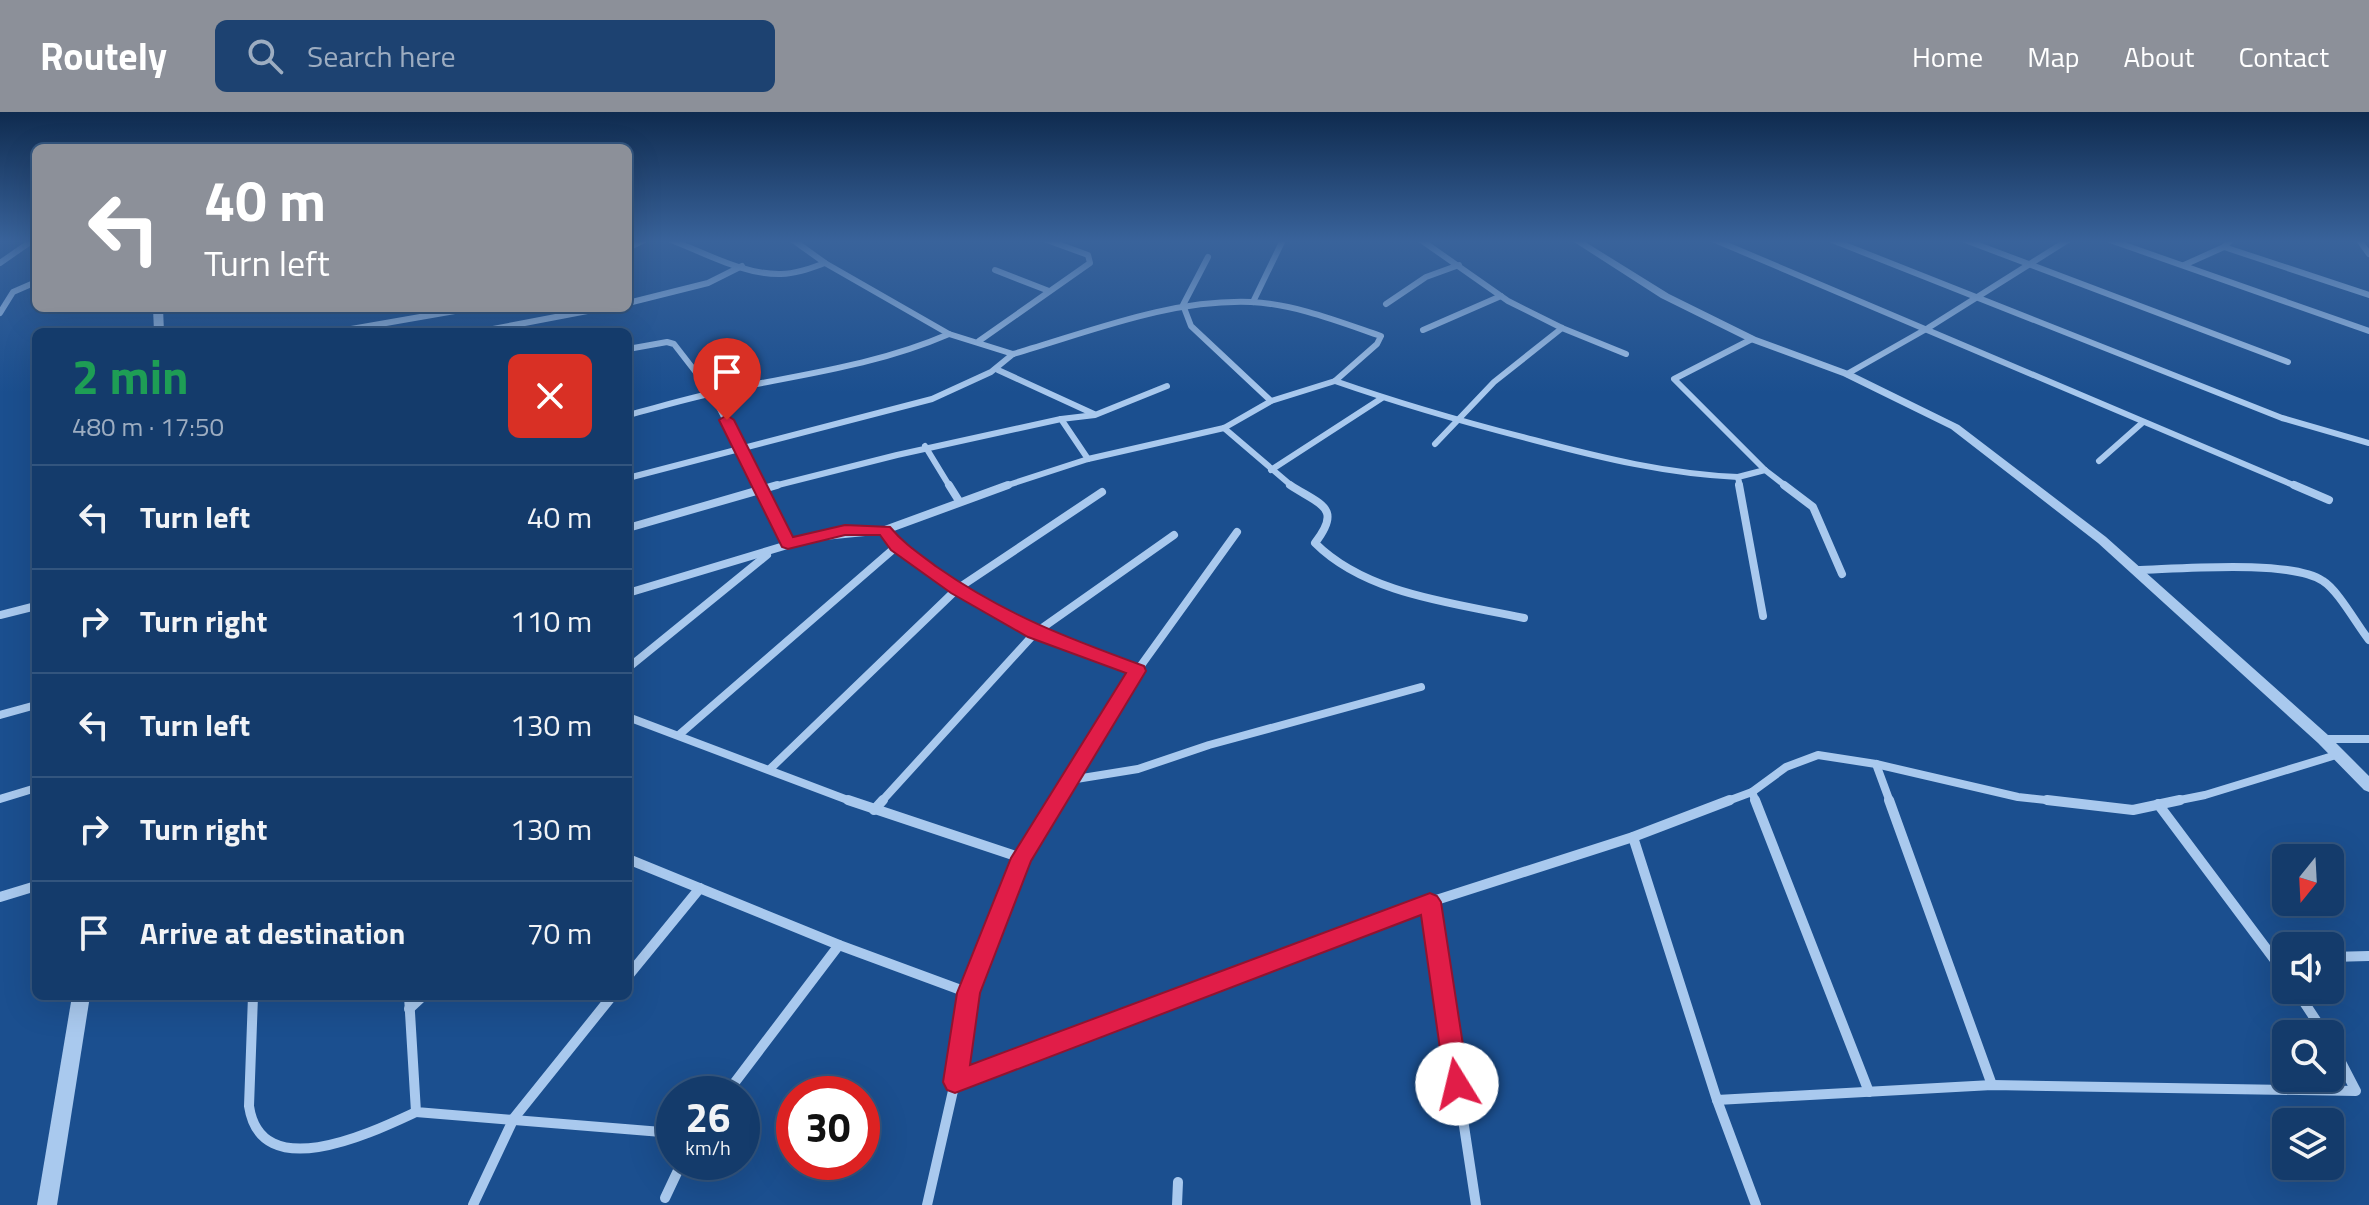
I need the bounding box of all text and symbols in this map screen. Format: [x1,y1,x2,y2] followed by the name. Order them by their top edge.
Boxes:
[215,20,775,92] search box
[40,27,167,85] text: Routely
[307,33,456,79] text: Search here
[243,34,287,78] icon: search
[1912,35,1983,78] text: Home
[2027,35,2080,78] text: Map
[2124,35,2194,78] text: About
[2238,35,2329,78] text: Contact
[204,158,326,243] text: 40 m
[72,176,176,280] icon: left
[204,235,330,290] text: Turn left
[693,338,761,420] pin
[72,340,189,413] text: 2 min
[705,350,749,394] icon: arrive
[508,354,592,438] button: close
[72,407,224,446] text: 480 m · 17:50
[140,494,250,540] text: Turn left
[527,494,592,540] text: 40 m
[72,495,116,539] icon: left
[140,598,268,644] text: Turn right
[510,598,592,644] text: 110 m
[72,599,116,643] icon: right
[140,702,250,748] text: Turn left
[510,702,592,748] text: 130 m
[72,703,116,747] icon: left
[140,806,268,852] text: Turn right
[510,806,592,852] text: 130 m
[72,807,116,851] icon: right
[2272,844,2344,916] north arrow
[2272,844,2344,1180] map controls
[140,910,405,956] text: Arrive at destination
[527,910,592,956] text: 70 m
[72,911,116,955] icon: arrive
[2272,932,2344,1004] button: sound
[2272,1020,2344,1092] button: search
[1415,1042,1499,1126] position arrow
[776,1076,880,1180] speed limit sign: 30
[686,1087,730,1148] text: 26
[2272,1108,2344,1180] button: layers
[685,1132,731,1163] text: km/h

